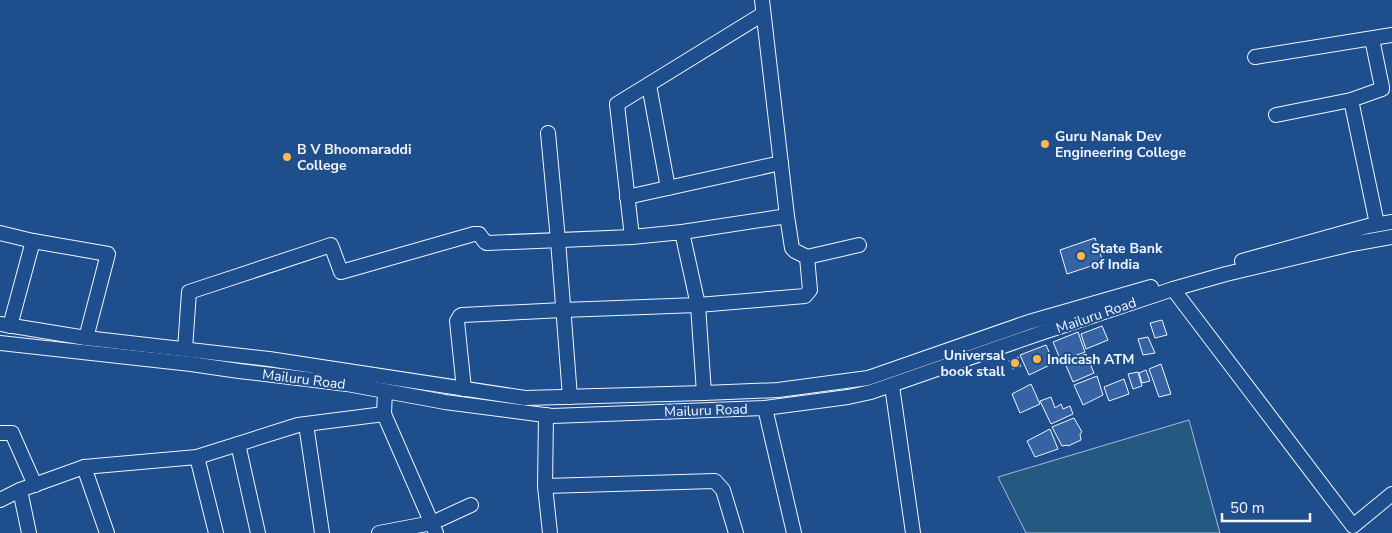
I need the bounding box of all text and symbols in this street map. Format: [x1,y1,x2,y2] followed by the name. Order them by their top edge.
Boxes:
[1055,127,1186,162] place label: Guru Nanak Dev Engineering College
[1039,138,1051,150] marker: Guru Nanak Dev Engineering College
[297,140,412,175] place label: B V Bhoomaraddi College
[281,151,293,163] marker: B V Bhoomaraddi College
[1091,239,1163,274] place label: State Bank of India
[1075,250,1087,262] marker: State Bank of India
[1054,293,1139,338] street label: Mailuru Road
[940,346,1006,381] place label: Universal book stall
[1047,350,1134,369] place label: Indicash ATM
[1031,353,1043,365] marker: Indicash ATM
[1009,357,1021,369] marker: Universal book stall
[261,365,347,394] street label: Mailuru Road
[664,400,748,421] street label: Mailuru Road
[1222,490,1310,522] scale bar
[1230,498,1265,518] text: 50 m

